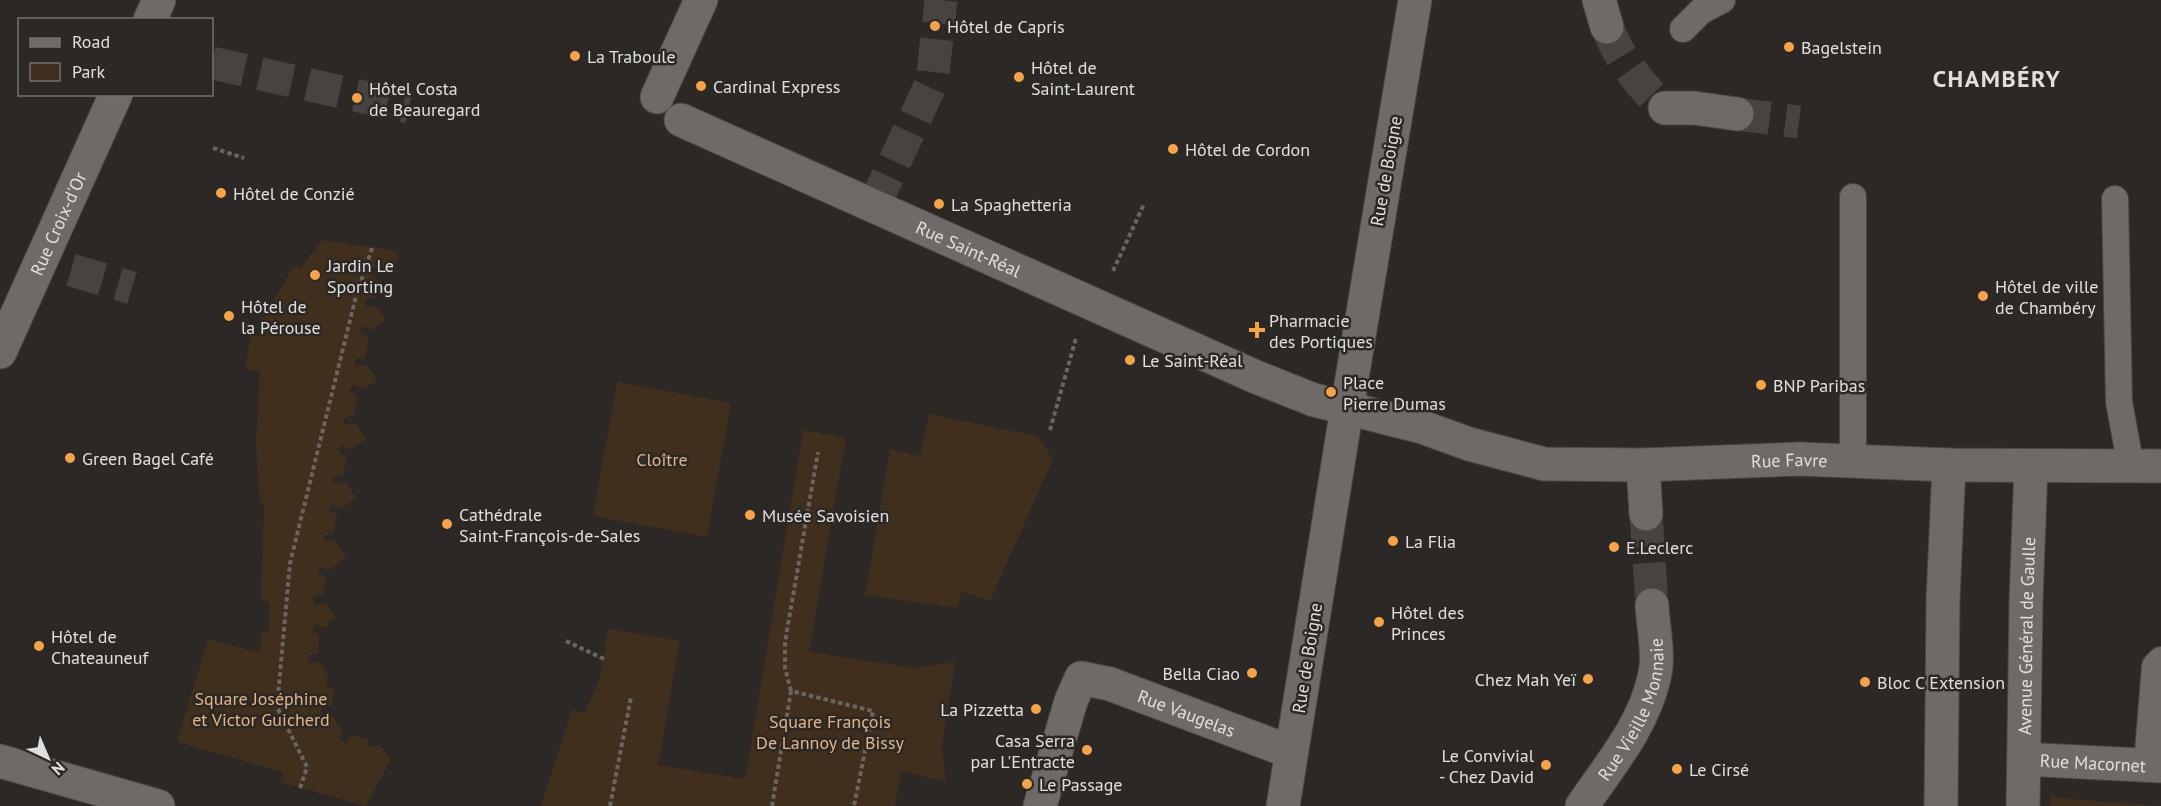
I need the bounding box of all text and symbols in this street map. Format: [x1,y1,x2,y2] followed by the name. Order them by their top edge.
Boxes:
[947,15,1065,38] place label: Hôtel de Capris
[18,18,213,96] legend
[928,19,942,33] marker: Hôtel de Capris
[72,30,110,53] text: Road
[1801,36,1882,59] place label: Bagelstein
[1782,40,1796,54] marker: Bagelstein
[587,45,676,68] place label: La Traboule
[568,49,582,63] marker: La Traboule
[1031,56,1135,100] place label: Hôtel de Saint-Laurent
[72,60,105,83] text: Park
[1933,63,2061,94] district label: CHAMBÉRY
[1012,70,1026,84] marker: Hôtel de Saint-Laurent
[713,75,840,98] place label: Cardinal Express
[369,77,480,121] place label: Hôtel Costa de Beauregard
[694,79,708,93] marker: Cardinal Express
[350,91,364,105] marker: Hôtel Costa de Beauregard
[1365,114,1407,228] street label: Rue de Boigne
[1185,138,1310,161] place label: Hôtel de Cordon
[1166,142,1180,156] marker: Hôtel de Cordon
[25,168,91,279] street label: Rue Croix-d'Or
[233,182,355,205] place label: Hôtel de Conzié
[214,186,228,200] marker: Hôtel de Conzié
[951,193,1072,216] place label: La Spaghetteria
[932,197,946,211] marker: La Spaghetteria
[912,215,1025,282] street label: Rue Saint-Réal
[326,254,394,298] place label: Jardin Le Sporting
[308,268,322,282] marker: Jardin Le Sporting
[1995,275,2098,319] place label: Hôtel de ville de Chambéry
[1976,289,1990,303] marker: Hôtel de ville de Chambéry
[241,295,321,339] place label: Hôtel de la Pérouse
[222,309,236,323] marker: Hôtel de la Pérouse
[1269,309,1373,353] place label: Pharmacie des Portiques
[1250,323,1264,337] marker: Pharmacie des Portiques
[1142,349,1243,372] place label: Le Saint-Réal
[1123,353,1137,367] marker: Le Saint-Réal
[1343,371,1446,415] place label: Place Pierre Dumas
[1773,374,1865,397] place label: BNP Paribas
[1754,378,1768,392] marker: BNP Paribas
[1324,385,1338,399] marker: Place Pierre Dumas
[82,447,214,470] place label: Green Bagel Café
[1751,447,1828,472] street label: Rue Favre
[636,448,688,471] park label: Cloître
[63,451,77,465] marker: Green Bagel Café
[459,503,640,547] place label: Cathédrale Saint-François-de-Sales
[762,504,889,527] place label: Musée Savoisien
[743,508,757,522] marker: Musée Savoisien
[440,517,454,531] marker: Cathédrale Saint-François-de-Sales
[1405,530,1456,553] place label: La Flia
[1386,534,1400,548] marker: La Flia
[1626,536,1693,559] place label: E.Leclerc
[2013,536,2040,735] street label: Avenue Général de Gaulle
[1607,540,1621,554] marker: E.Leclerc
[1287,601,1327,715] street label: Rue de Boigne
[1391,601,1464,645] place label: Hôtel des Princes
[1372,615,1386,629] marker: Hôtel des Princes
[51,625,149,669] place label: Hôtel de Chateauneuf
[1592,637,1668,785] street label: Rue Vieille Monnaie
[32,639,46,653] marker: Hôtel de Chateauneuf
[1162,662,1240,685] place label: Bella Ciao
[1245,666,1259,680] marker: Bella Ciao
[1475,668,1577,691] place label: Chez Mah Yeï
[1877,671,2005,694] place label: Bloc C Extension
[1581,672,1595,686] marker: Chez Mah Yeï
[1858,675,1872,689] marker: Bloc C Extension
[1135,684,1239,742] street label: Rue Vaugelas
[192,687,330,731] park label: Square Joséphine et Victor Guicherd
[940,698,1024,721] place label: La Pizzetta
[1029,702,1043,716] marker: La Pizzetta
[756,710,905,754] park label: Square François De Lannoy de Bissy
[18,728,78,788] north arrow
[971,729,1075,773] place label: Casa Serra par L'Entracte
[1080,743,1094,757] marker: Casa Serra par L'Entracte
[1439,744,1535,788] place label: Le Convivial - Chez David
[2039,748,2146,777] street label: Rue Macornet
[48,758,69,780] text: N
[1539,758,1553,772] marker: Le Convivial - Chez David
[1689,758,1749,781] place label: Le Cirsé
[1670,762,1684,776] marker: Le Cirsé
[1039,773,1122,796] place label: Le Passage
[1020,777,1034,791] marker: Le Passage

